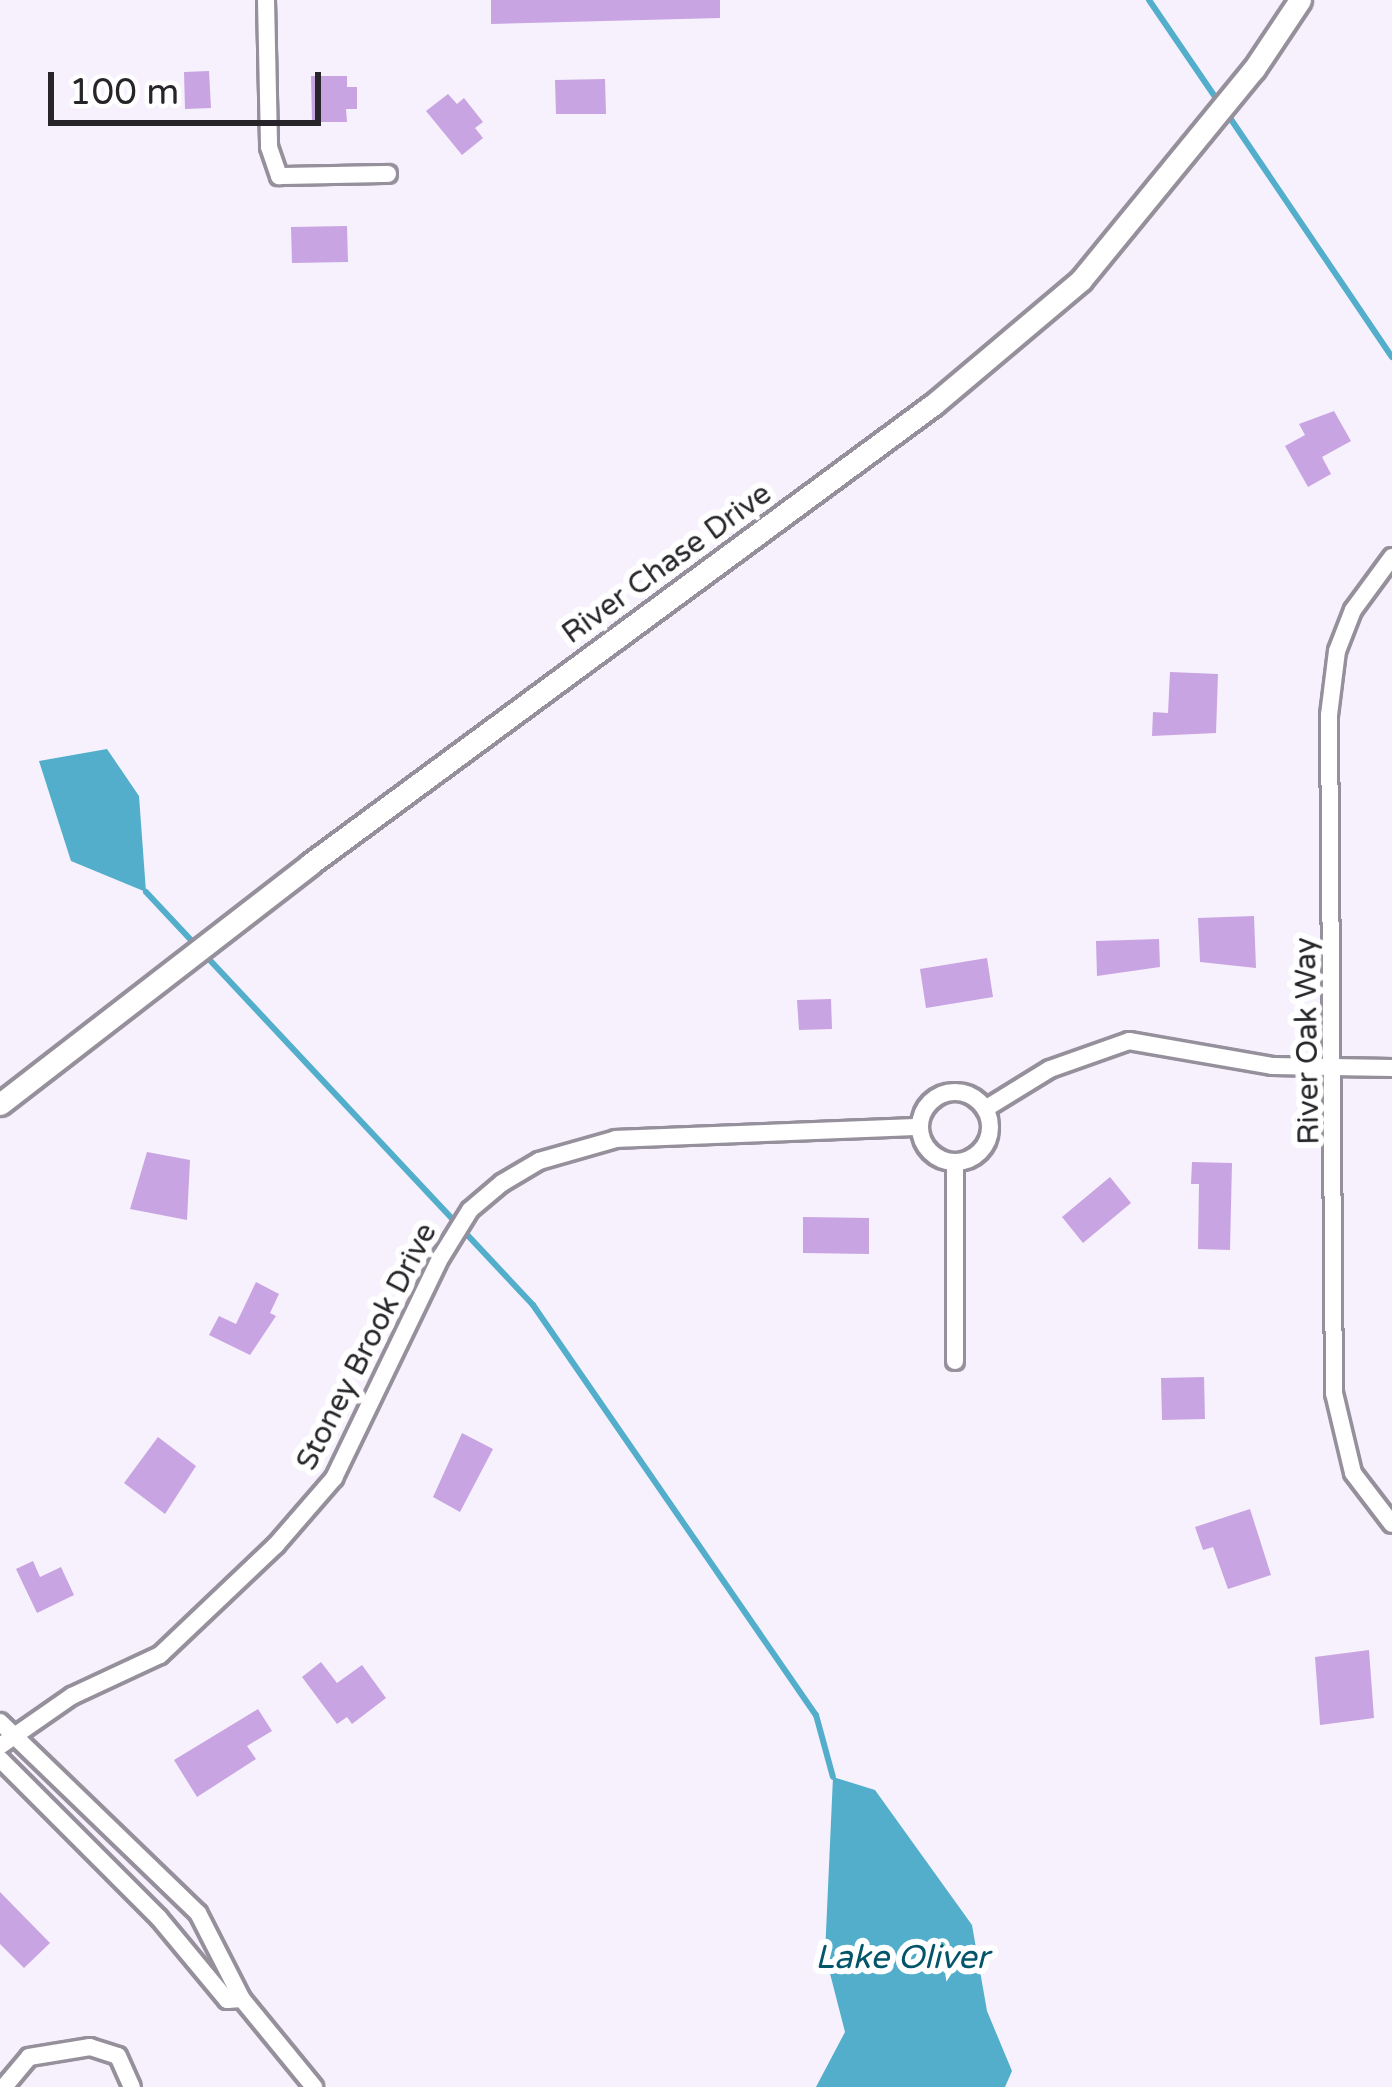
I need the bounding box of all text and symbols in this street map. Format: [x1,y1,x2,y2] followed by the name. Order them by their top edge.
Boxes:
[54,48,327,122] scale bar
[69,71,179,114] text: 100 m
[555,476,779,652] street label: River Chase Drive
[1288,937,1328,1145] street label: River Oak Way
[289,1217,445,1477] street label: Stoney Brook Drive
[815,1938,989,1978] water label: Lake Oliver

